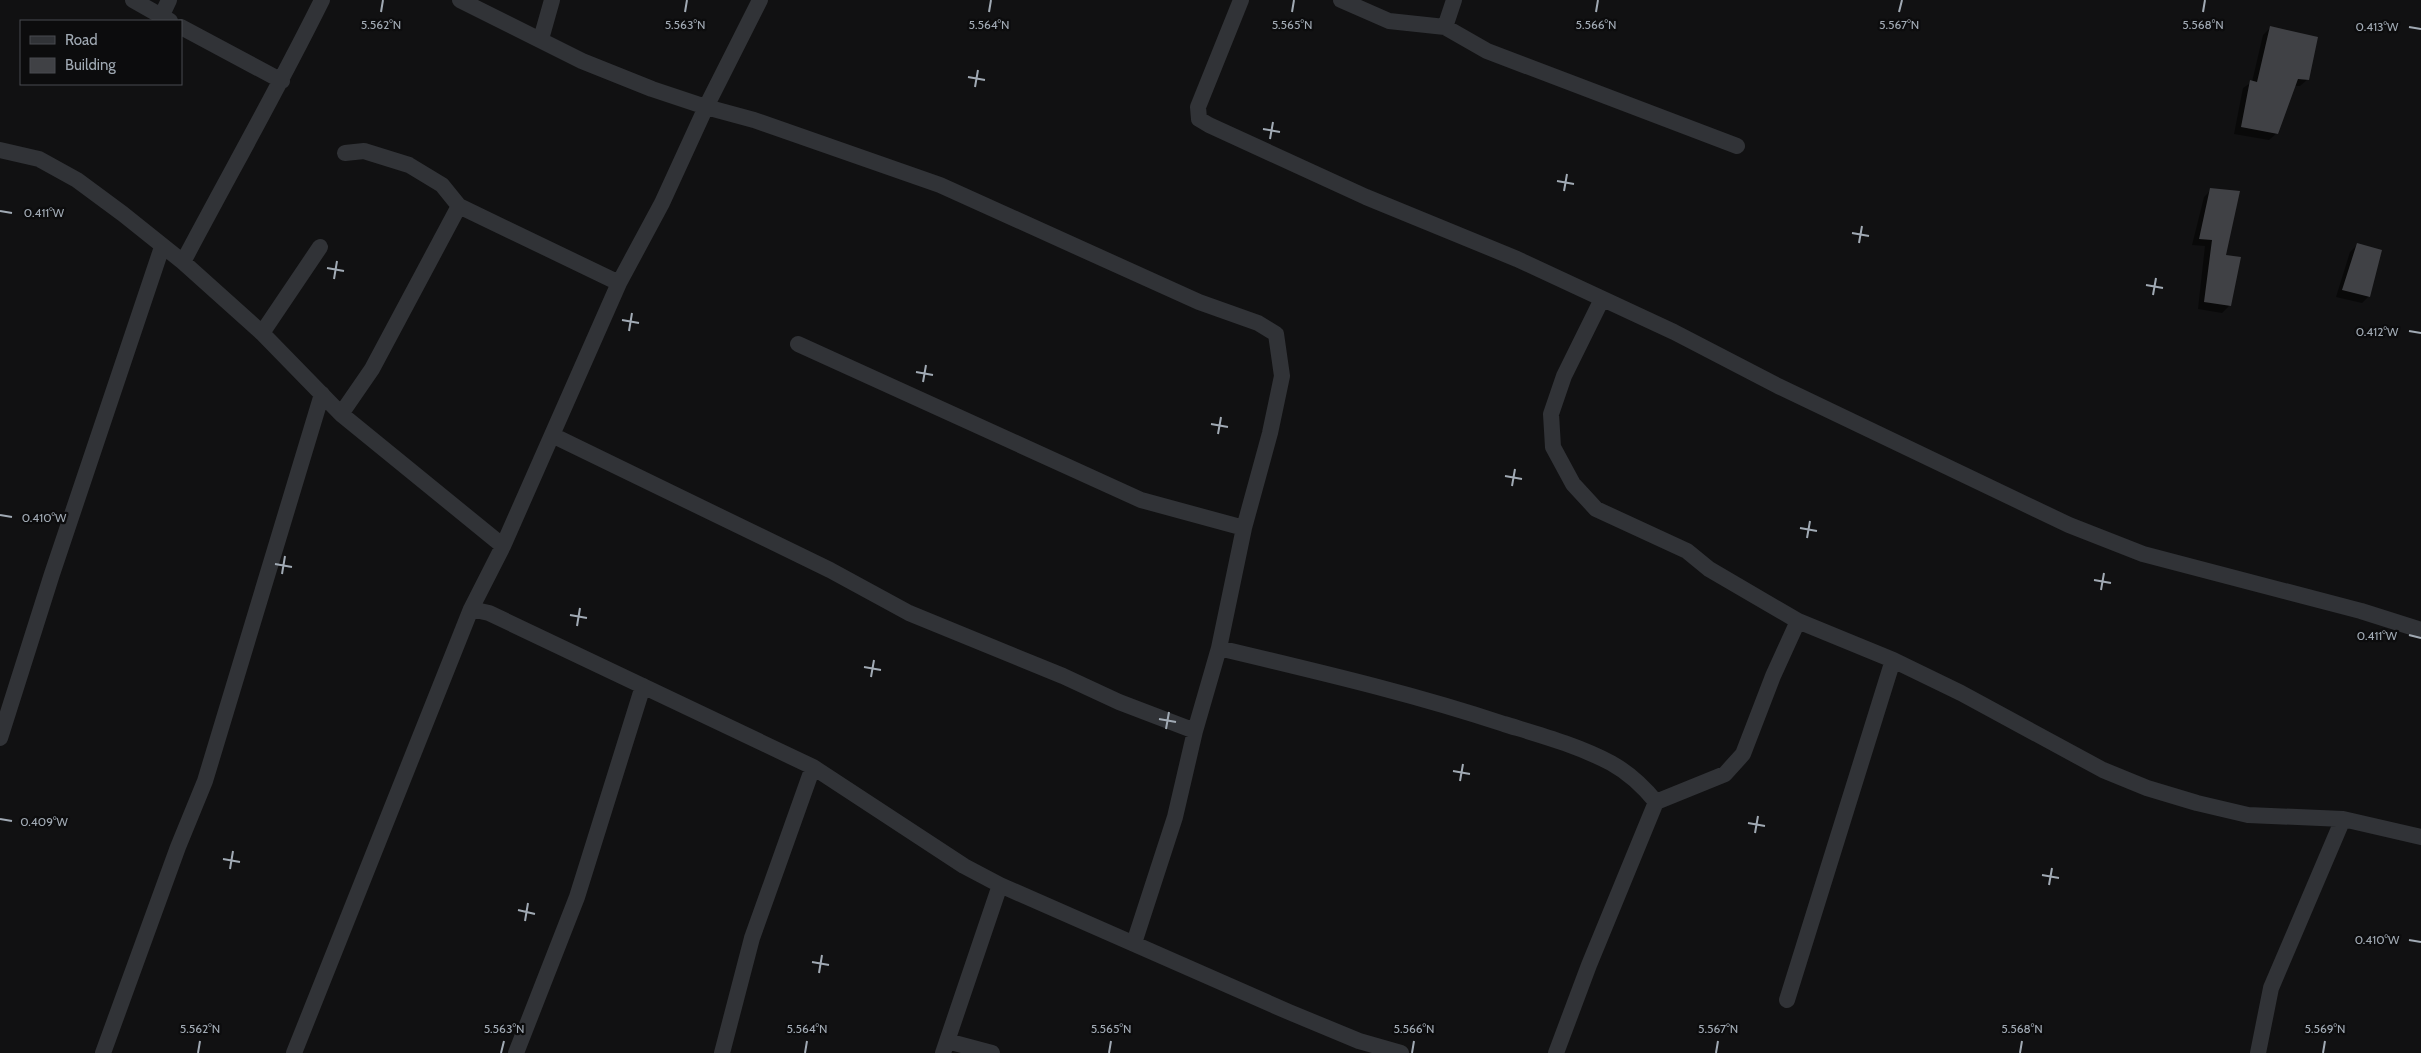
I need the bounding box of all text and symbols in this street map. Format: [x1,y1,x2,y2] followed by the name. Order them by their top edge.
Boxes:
[361,17,401,32] text: 5.562°N
[665,17,705,32] text: 5.563°N
[968,17,1010,32] text: 5.564°N
[1272,17,1312,32] text: 5.565°N
[1576,17,1616,32] text: 5.566°N
[1879,17,1919,32] text: 5.567°N
[2182,17,2224,32] text: 5.568°N
[2356,19,2399,34] text: 0.413°W
[20,20,182,85] legend
[65,31,98,49] text: Road
[65,56,116,74] text: Building
[24,205,65,220] text: 0.411°W
[2356,324,2399,339] text: 0.412°W
[22,510,67,525] text: 0.410°W
[2357,628,2398,643] text: 0.411°W
[20,814,68,829] text: 0.409°W
[2355,932,2400,947] text: 0.410°W
[180,1021,220,1036] text: 5.562°N
[484,1021,524,1036] text: 5.563°N
[786,1021,828,1036] text: 5.564°N
[1091,1021,1131,1036] text: 5.565°N
[1394,1021,1434,1036] text: 5.566°N
[1698,1021,1738,1036] text: 5.567°N
[2001,1021,2043,1036] text: 5.568°N
[2304,1021,2346,1036] text: 5.569°N

